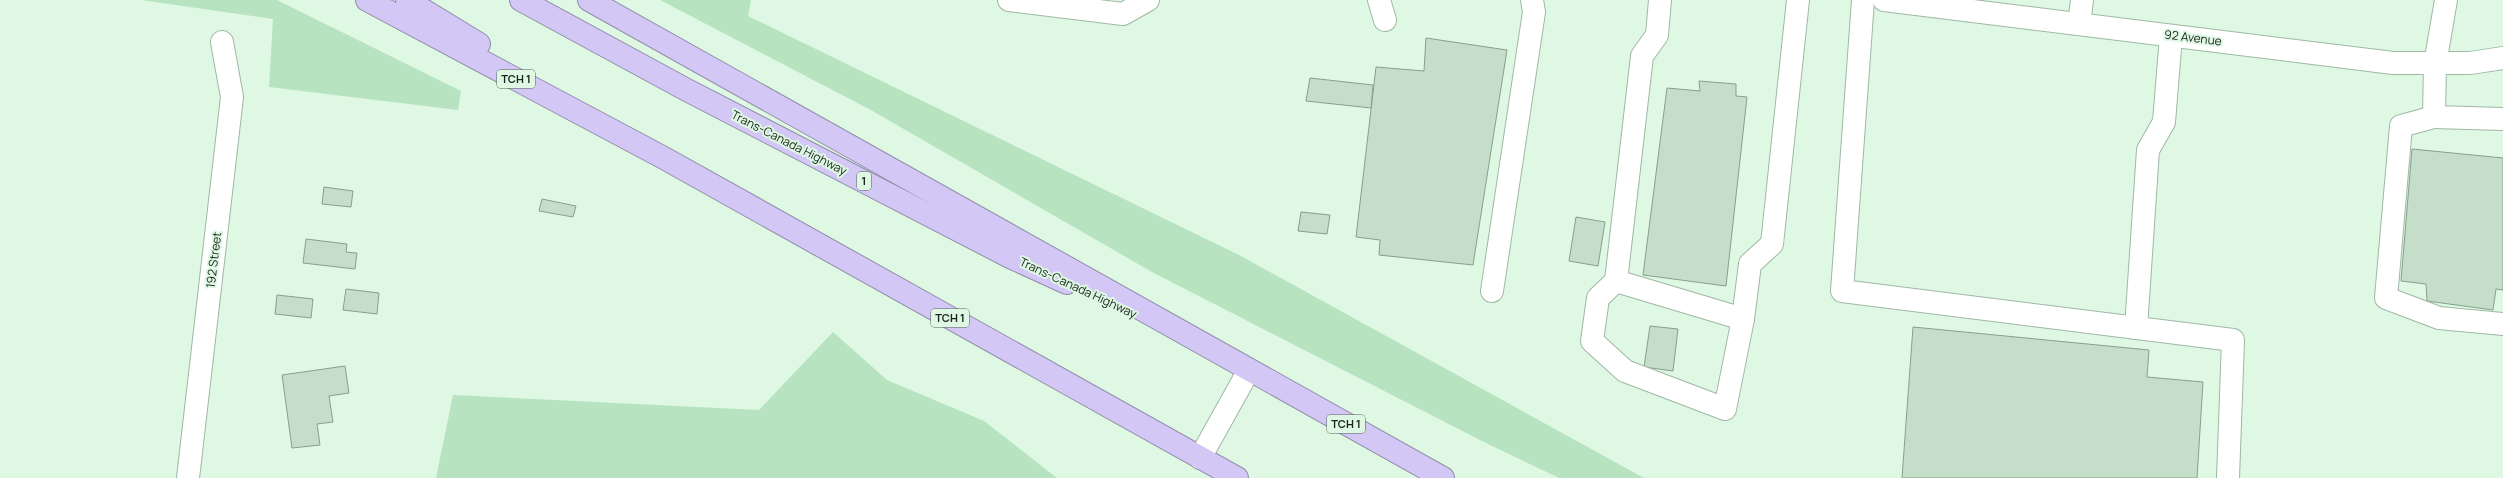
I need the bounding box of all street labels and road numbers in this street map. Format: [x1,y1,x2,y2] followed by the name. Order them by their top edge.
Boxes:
[2163,26,2223,49] street label: 92 Avenue
[497,70,535,88] road number: TCH 1
[728,106,851,179] street label: Trans-Canada Highway
[857,172,871,190] road number: 1
[202,231,225,289] street label: 192 Street
[1017,253,1140,323] street label: Trans-Canada Highway
[931,309,969,327] road number: TCH 1
[1327,415,1365,433] road number: TCH 1

